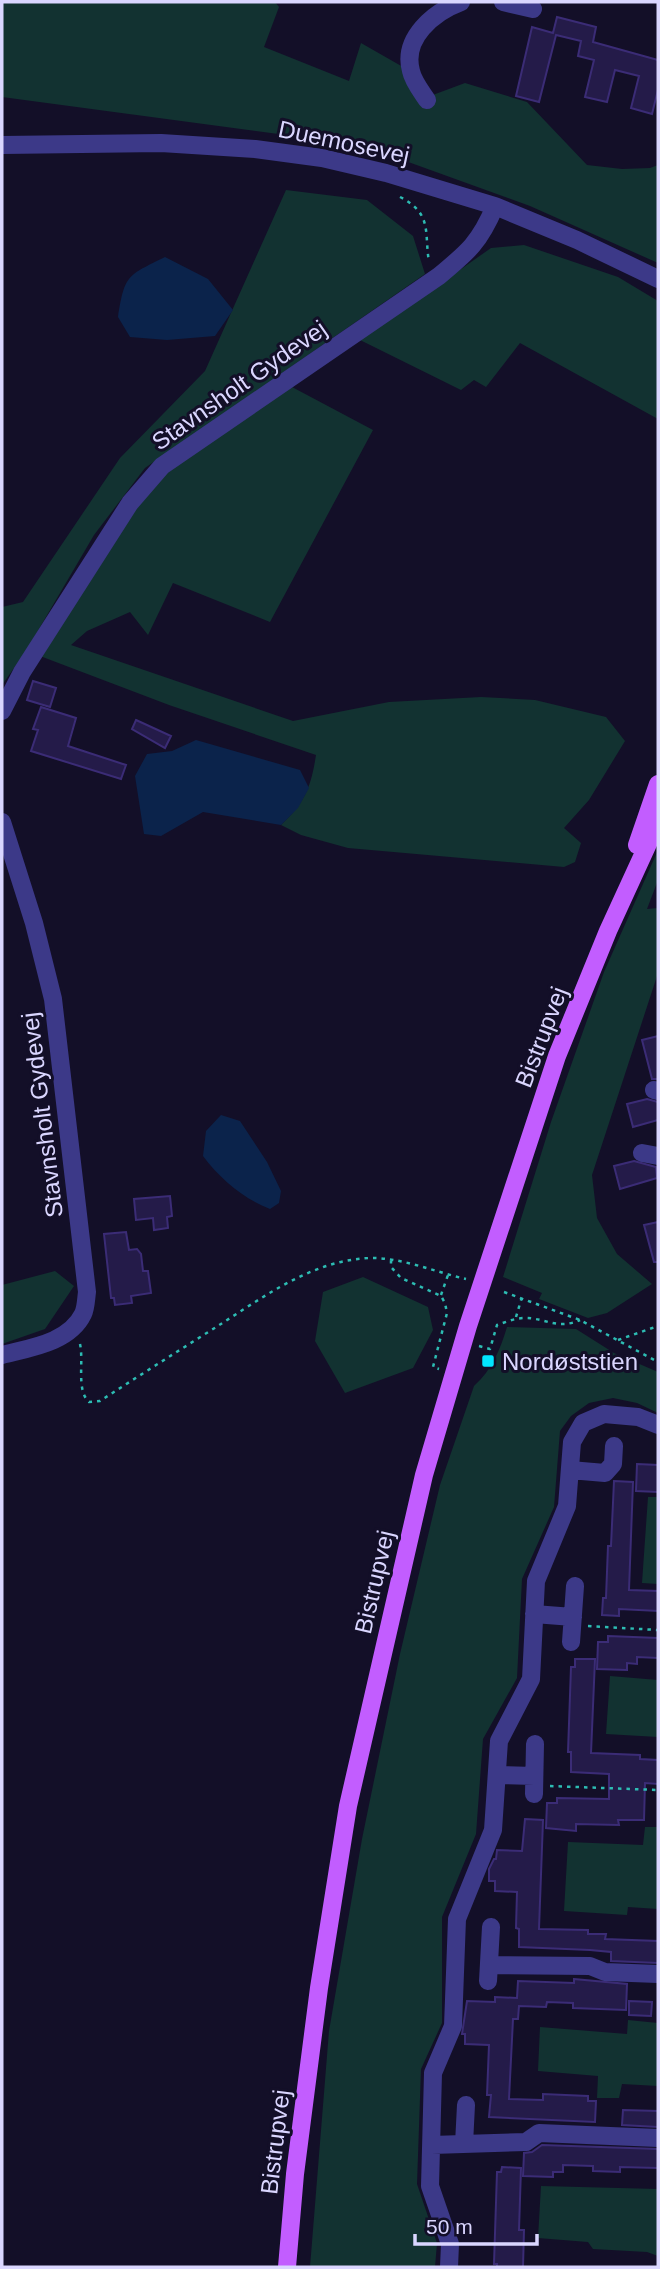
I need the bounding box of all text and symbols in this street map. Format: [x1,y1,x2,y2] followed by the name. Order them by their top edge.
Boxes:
[276,115,412,169] street label: Duemosevej
[147,315,331,455] street label: Stavnsholt Gydevej
[510,983,572,1091] street label: Bistrupvej
[16,1011,68,1219] street label: Stavnsholt Gydevej
[502,1348,638,1375] place label: Nordøststien
[480,1353,496,1369] marker: Nordøststien
[349,1528,399,1636] street label: Bistrupvej
[255,2088,295,2196] street label: Bistrupvej
[415,2202,538,2246] scale bar
[426,2215,473,2238] text: 50 m

